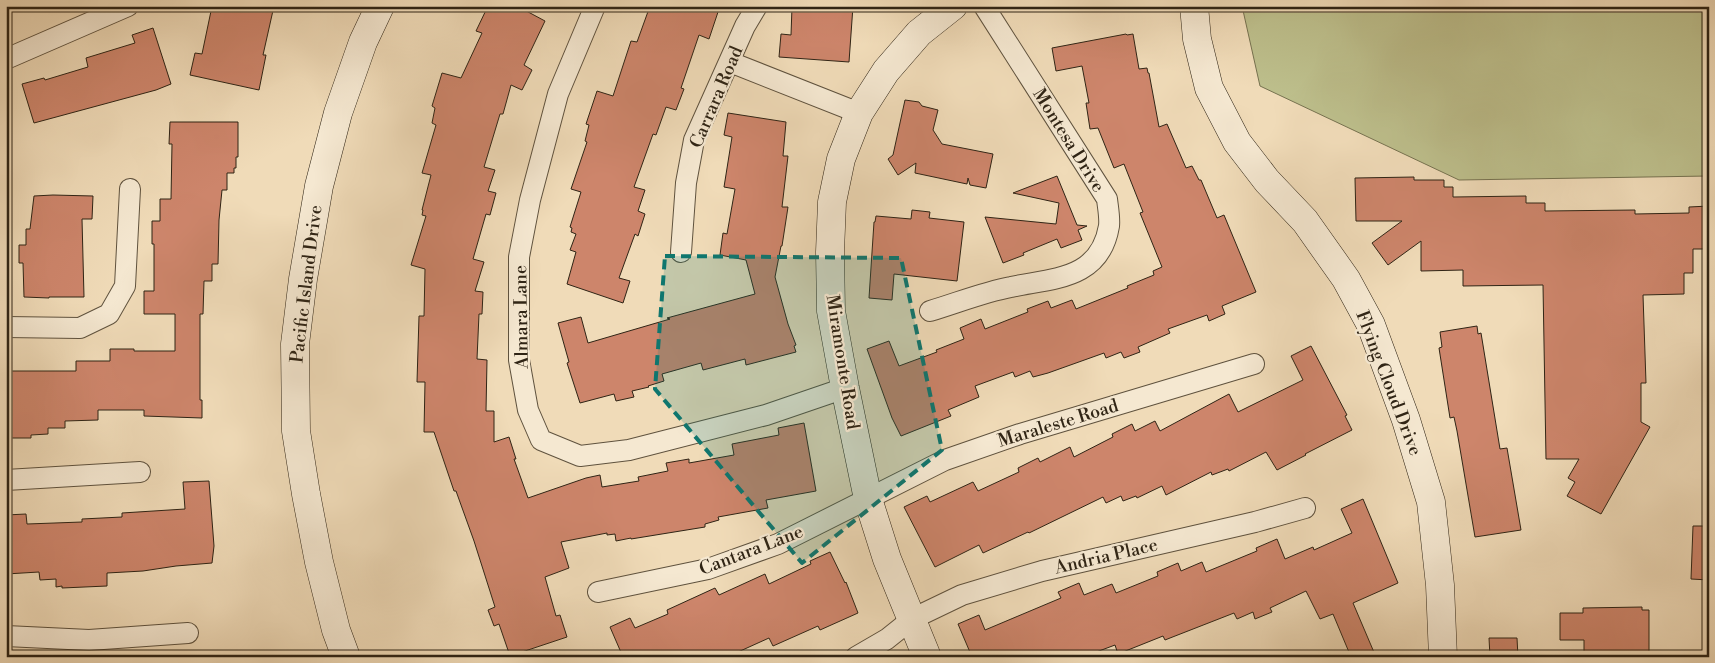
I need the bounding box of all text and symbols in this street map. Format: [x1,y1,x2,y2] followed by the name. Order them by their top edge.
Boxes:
[685,42,749,152] street label: Carrara Road
[1027,84,1110,197] street label: Montesa Drive
[285,204,328,364] street label: Pacific Island Drive
[509,265,534,370] street label: Almara Lane
[821,293,865,432] street label: Miramonte Road
[1350,307,1427,459] street label: Flying Cloud Drive
[995,394,1122,453] street label: Maraleste Road
[696,520,806,581] street label: Cantara Lane
[1051,533,1160,580] street label: Andria Place

